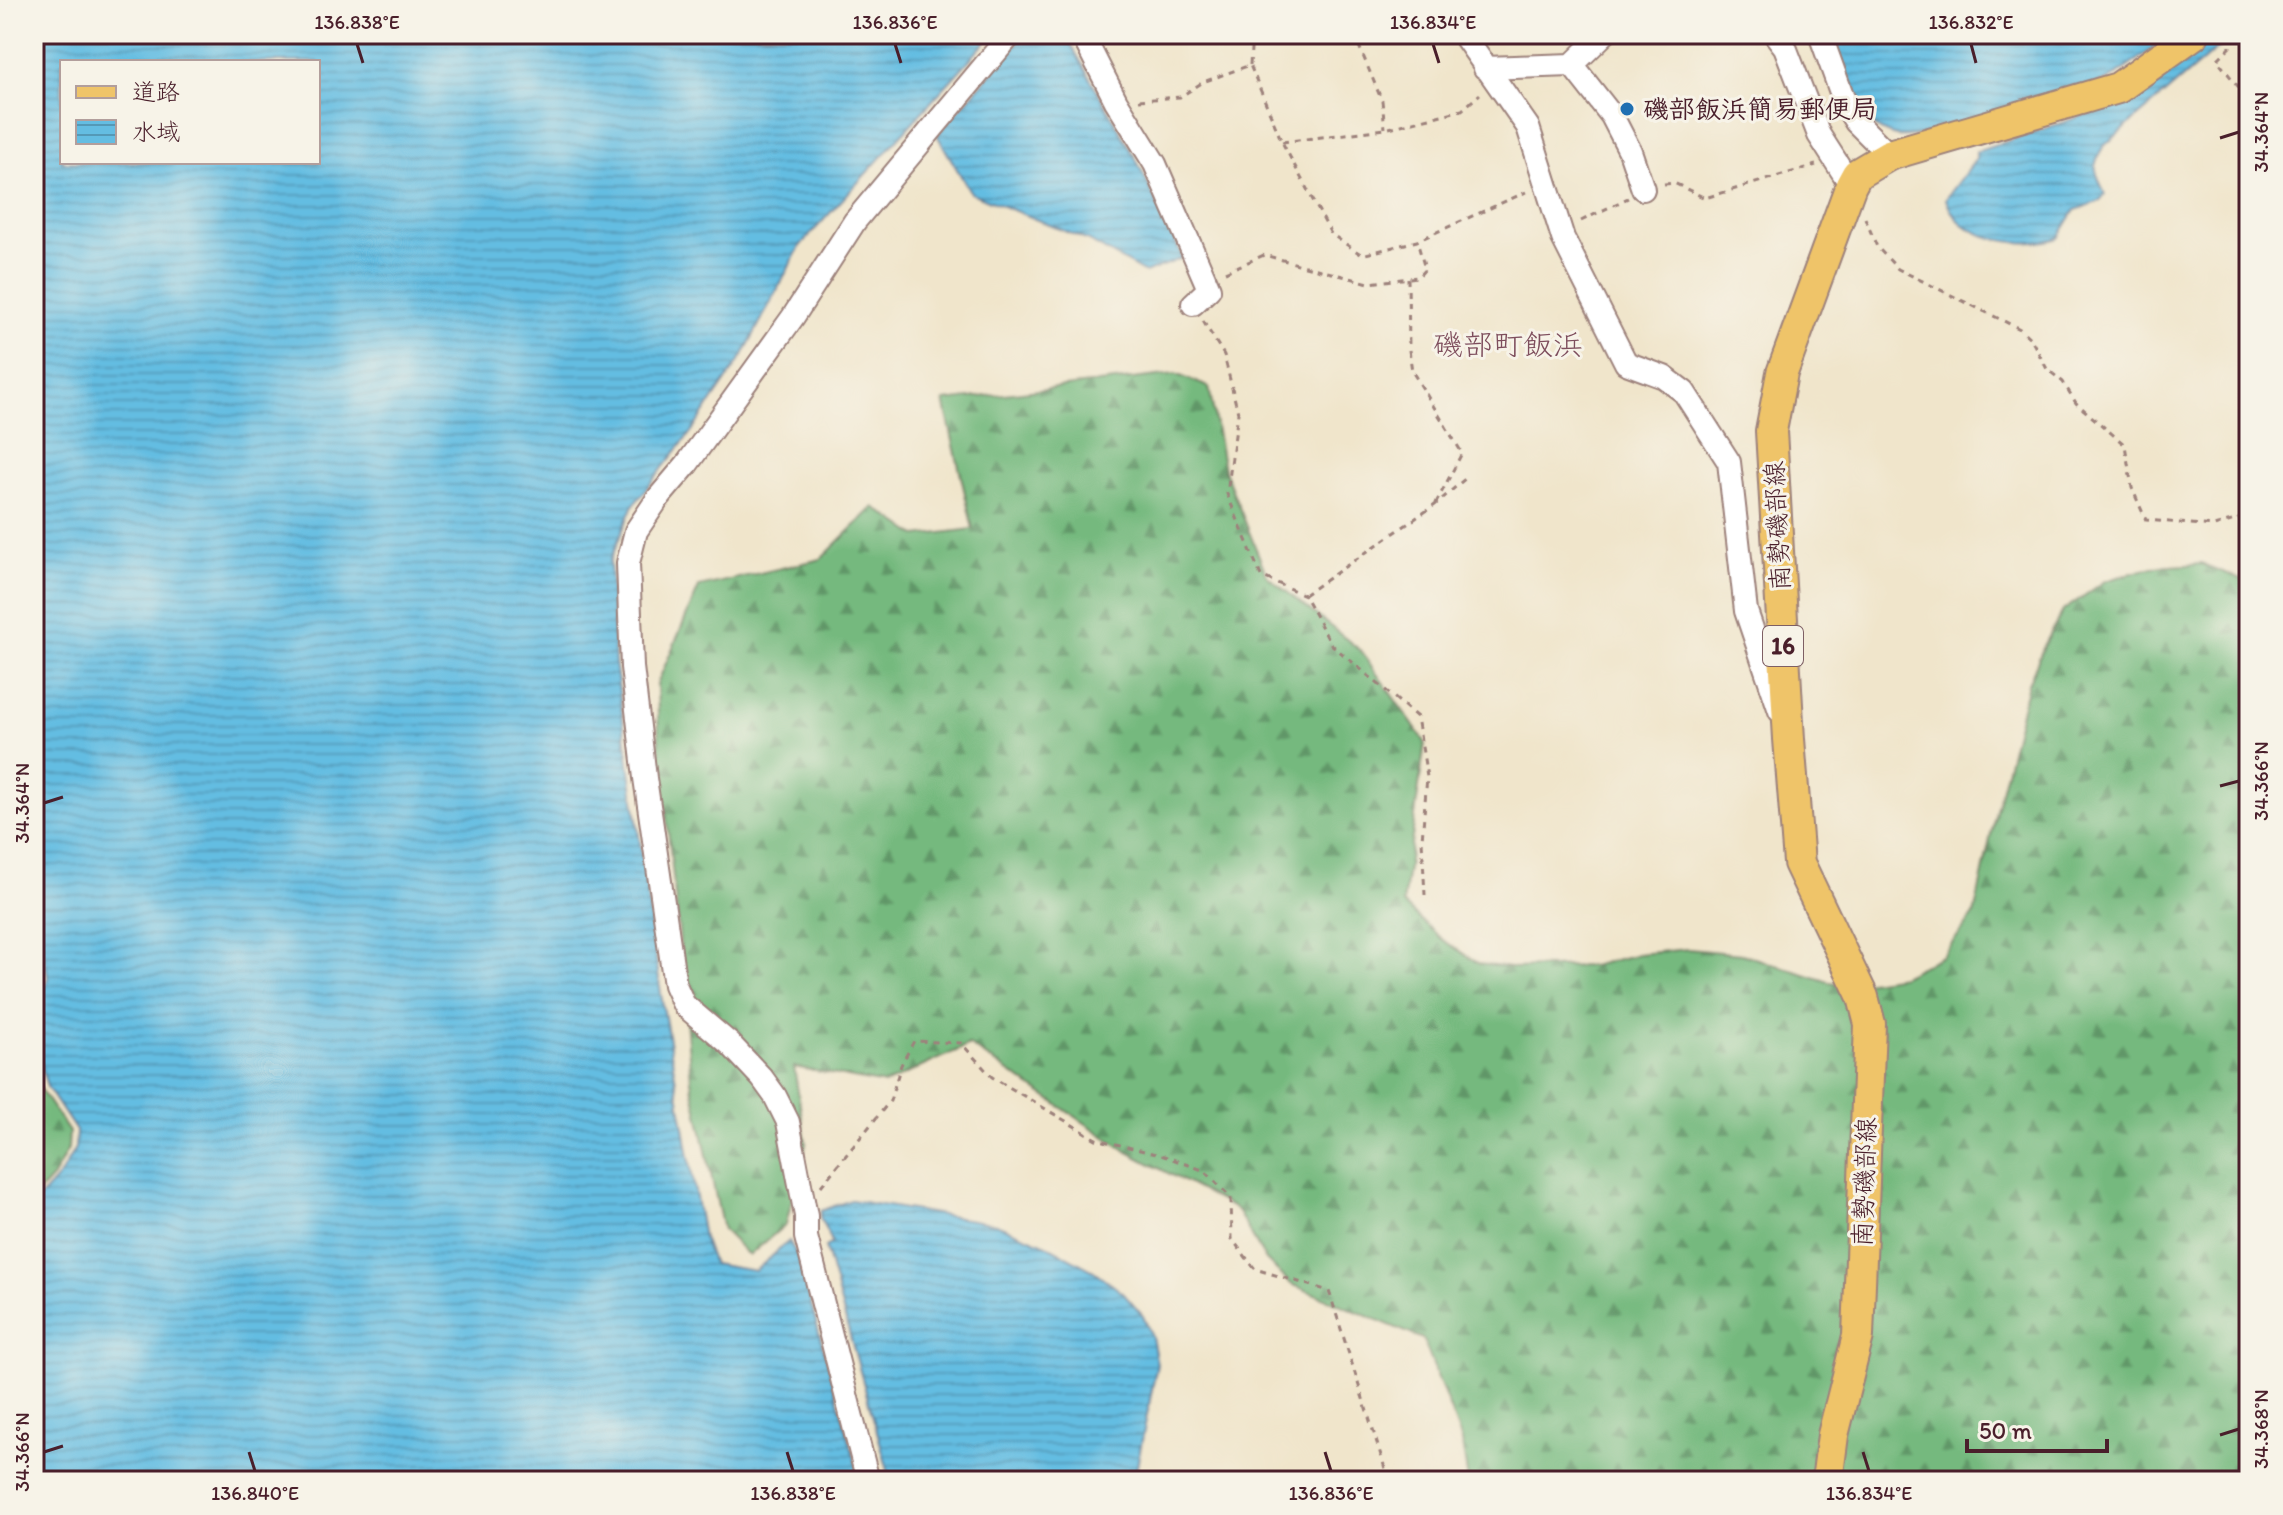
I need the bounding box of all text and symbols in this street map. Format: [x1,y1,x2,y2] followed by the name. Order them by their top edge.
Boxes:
[314,10,400,34] text: 136.838°E
[852,10,938,34] text: 136.836°E
[1390,10,1476,34] text: 136.834°E
[1929,10,2014,34] text: 136.832°E
[60,60,320,164] legend
[132,77,180,106] text: 道路
[2249,92,2273,172] text: 34.364°N
[1643,93,1877,125] place label: 磯部飯浜簡易郵便局
[1618,100,1636,118] marker: 磯部飯浜簡易郵便局
[132,117,180,146] text: 水域
[1433,326,1583,363] district label: 磯部町飯浜
[1758,460,1796,592] street label: 南勢磯部線
[1763,626,1803,666] road number: 16
[2249,741,2273,821] text: 34.366°N
[10,763,34,843] text: 34.364°N
[1846,1116,1882,1248] street label: 南勢磯部線
[2249,1389,2273,1469] text: 34.368°N
[1967,1403,2107,1453] scale bar
[10,1412,34,1492] text: 34.366°N
[1979,1416,2032,1445] text: 50 m
[211,1481,299,1505] text: 136.840°E
[750,1481,836,1505] text: 136.838°E
[1288,1481,1374,1505] text: 136.836°E
[1826,1481,1912,1505] text: 136.834°E

